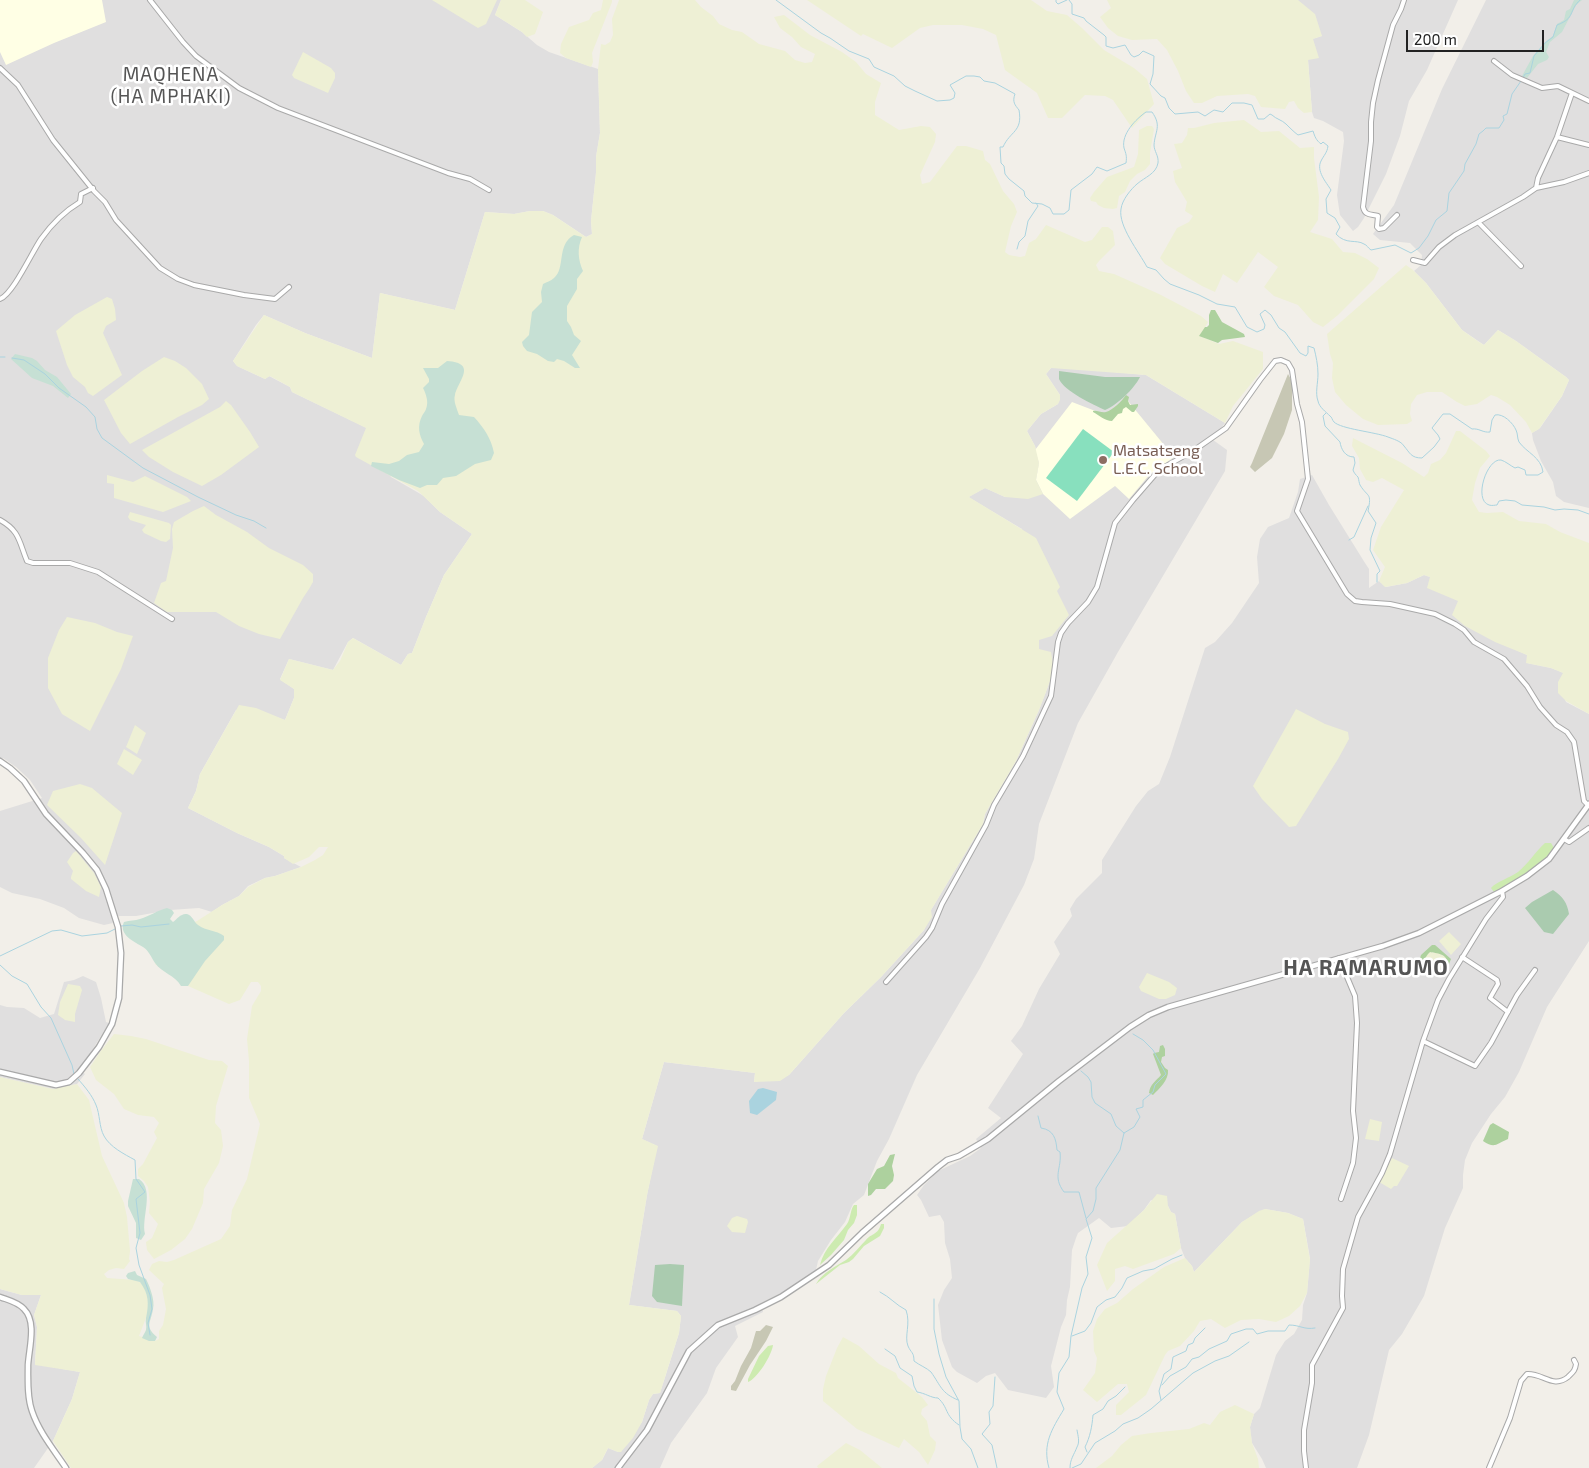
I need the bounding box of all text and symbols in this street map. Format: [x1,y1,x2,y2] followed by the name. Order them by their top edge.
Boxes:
[1409,20,1546,52] scale bar
[1414,30,1457,48] text: 200 m
[109,64,233,108] district label: MAQHENA (HA MPHAKI)
[1113,441,1203,479] place label: Matsatseng L.E.C. School
[1097,454,1109,466] marker: Matsatseng L.E.C. School
[1282,955,1450,981] district label: HA RAMARUMO

